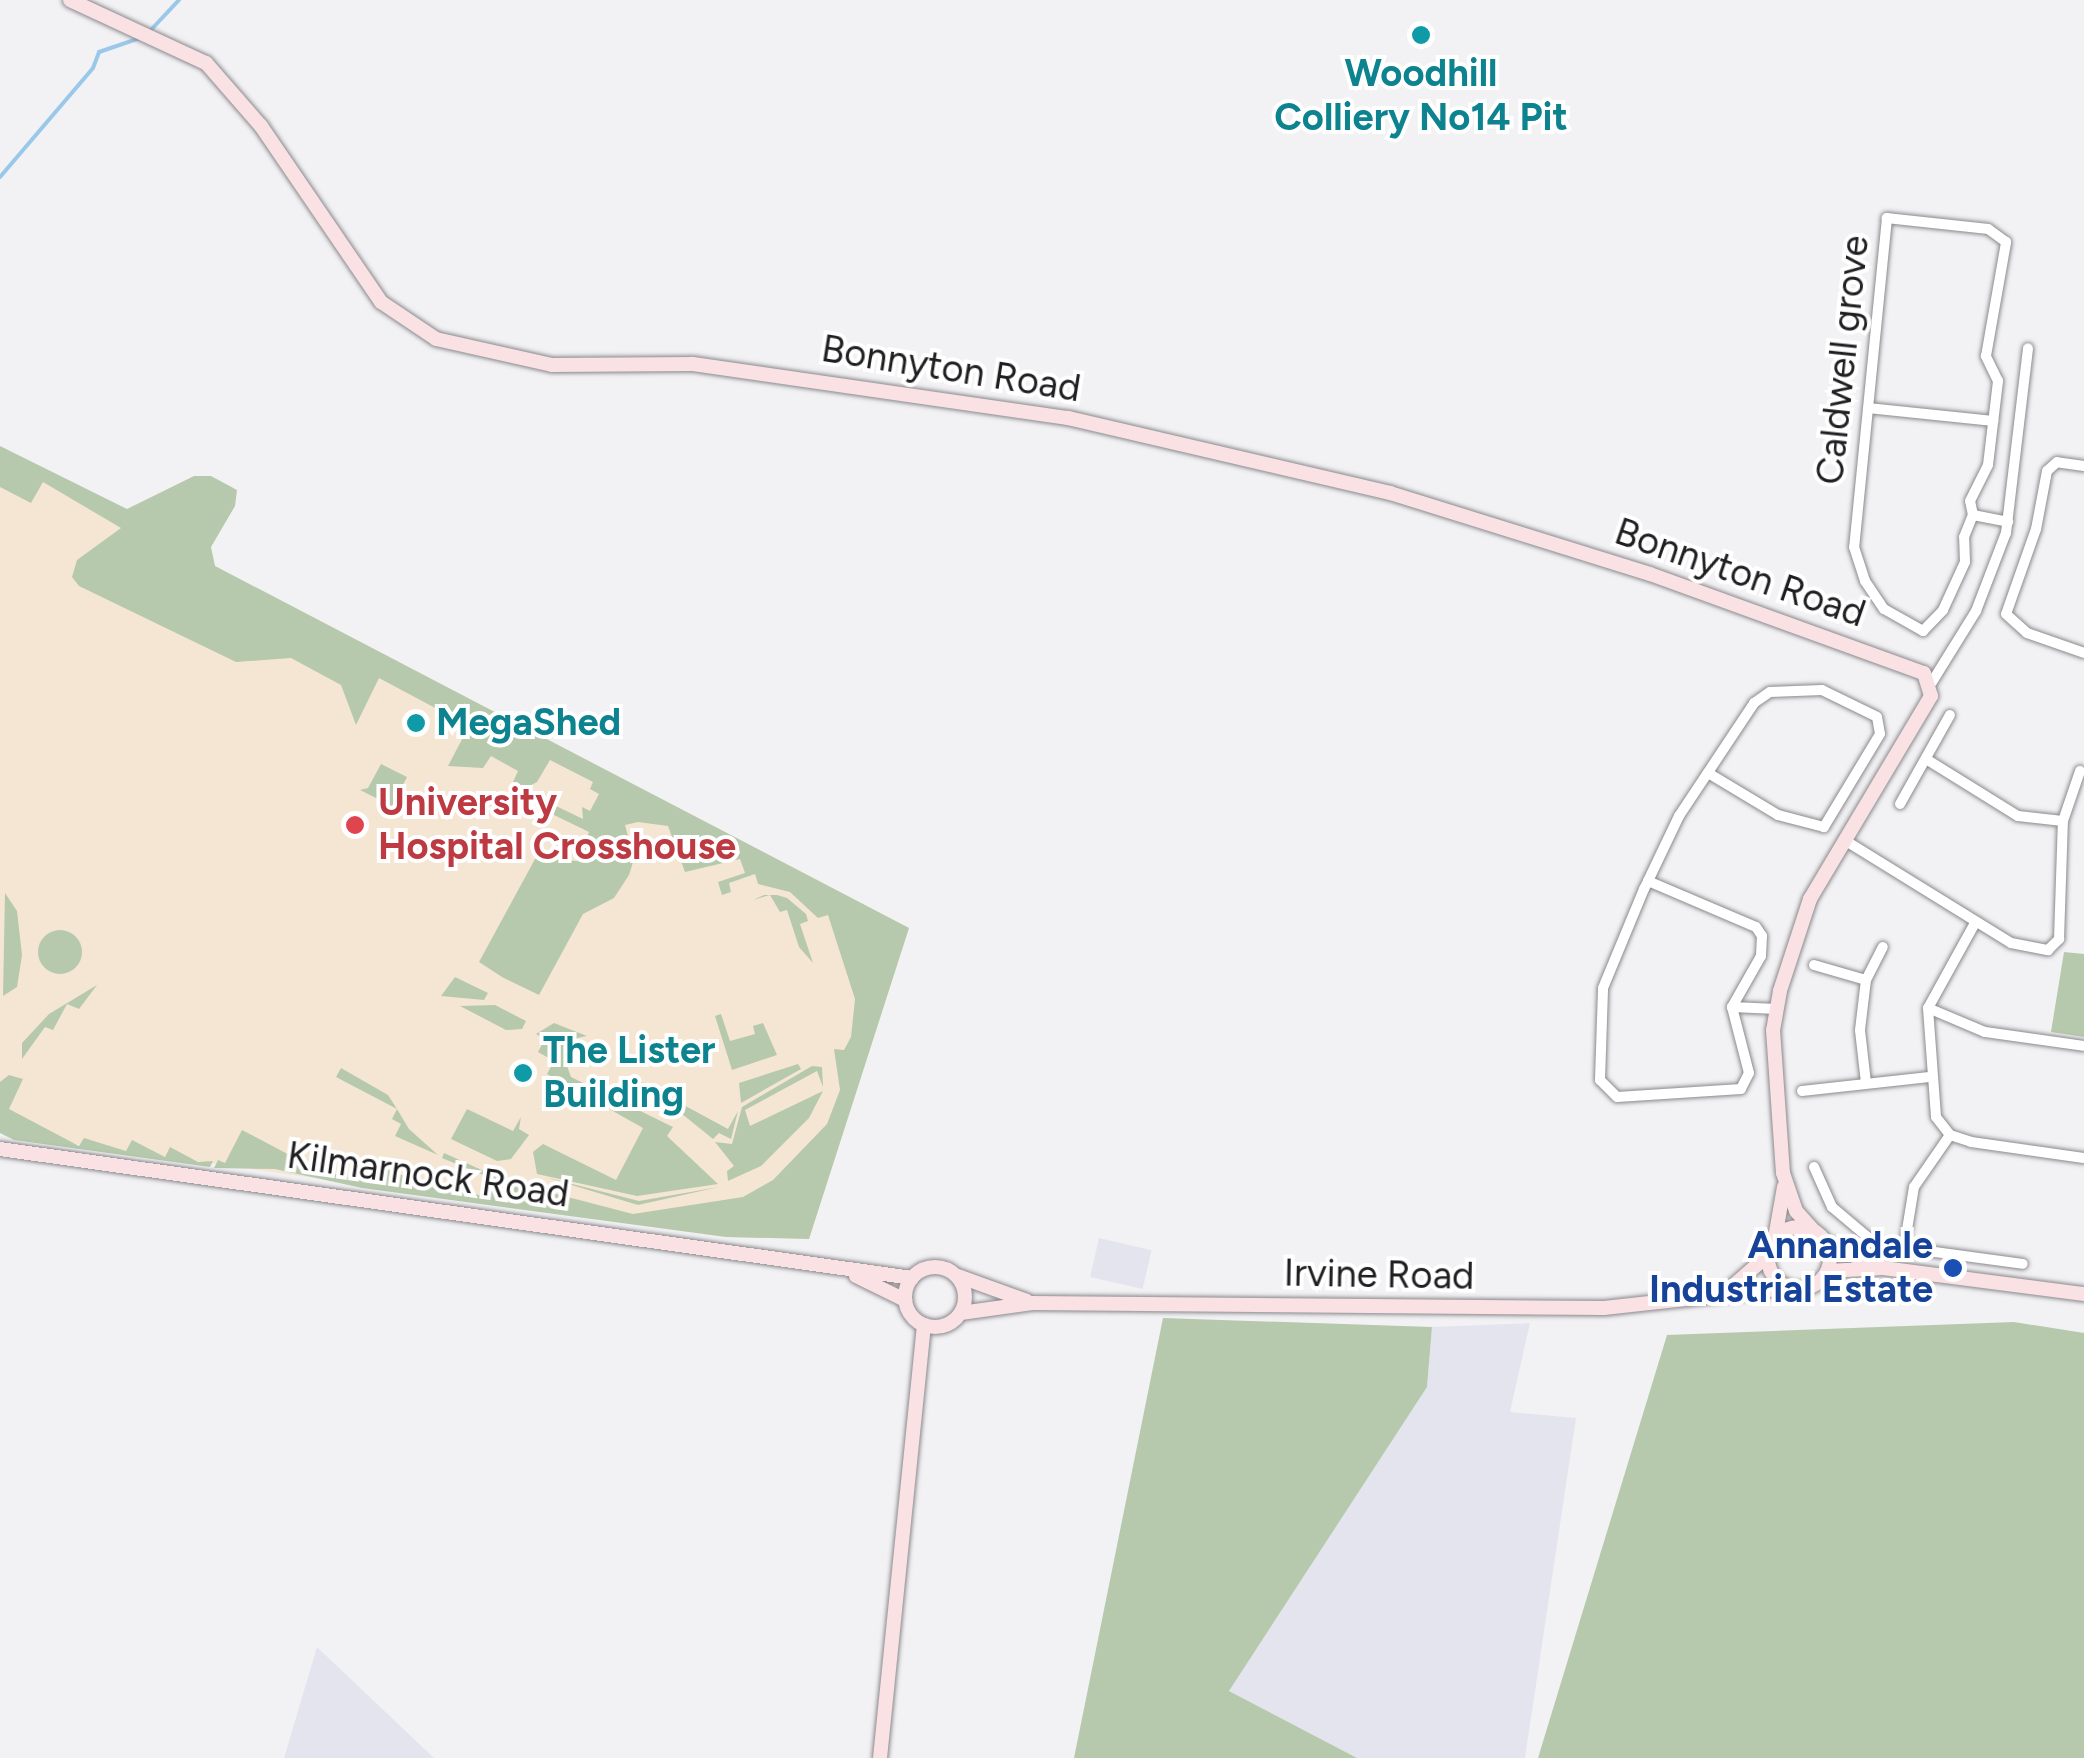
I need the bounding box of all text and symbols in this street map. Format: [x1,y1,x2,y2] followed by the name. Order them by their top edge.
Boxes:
[1410,24,1432,46] marker: Woodhill Colliery No14 Pit
[1274,51,1568,140] place label: Woodhill Colliery No14 Pit
[1807,233,1879,487] street label: Caldwell grove
[818,326,1084,412] street label: Bonnyton Road
[1609,509,1871,637] street label: Bonnyton Road
[436,700,621,746] place label: MegaShed
[405,712,427,734] marker: MegaShed
[378,780,736,869] place label: University Hospital Crosshouse
[342,812,368,838] marker: University Hospital Crosshouse
[543,1028,715,1118] place label: The Lister Building
[512,1062,534,1084] marker: The Lister Building
[284,1133,572,1217] street label: Kilmarnock Road
[1649,1223,1933,1312] place label: Annandale Industrial Estate
[1283,1251,1475,1299] street label: Irvine Road
[1942,1257,1964,1279] marker: Annandale Industrial Estate

